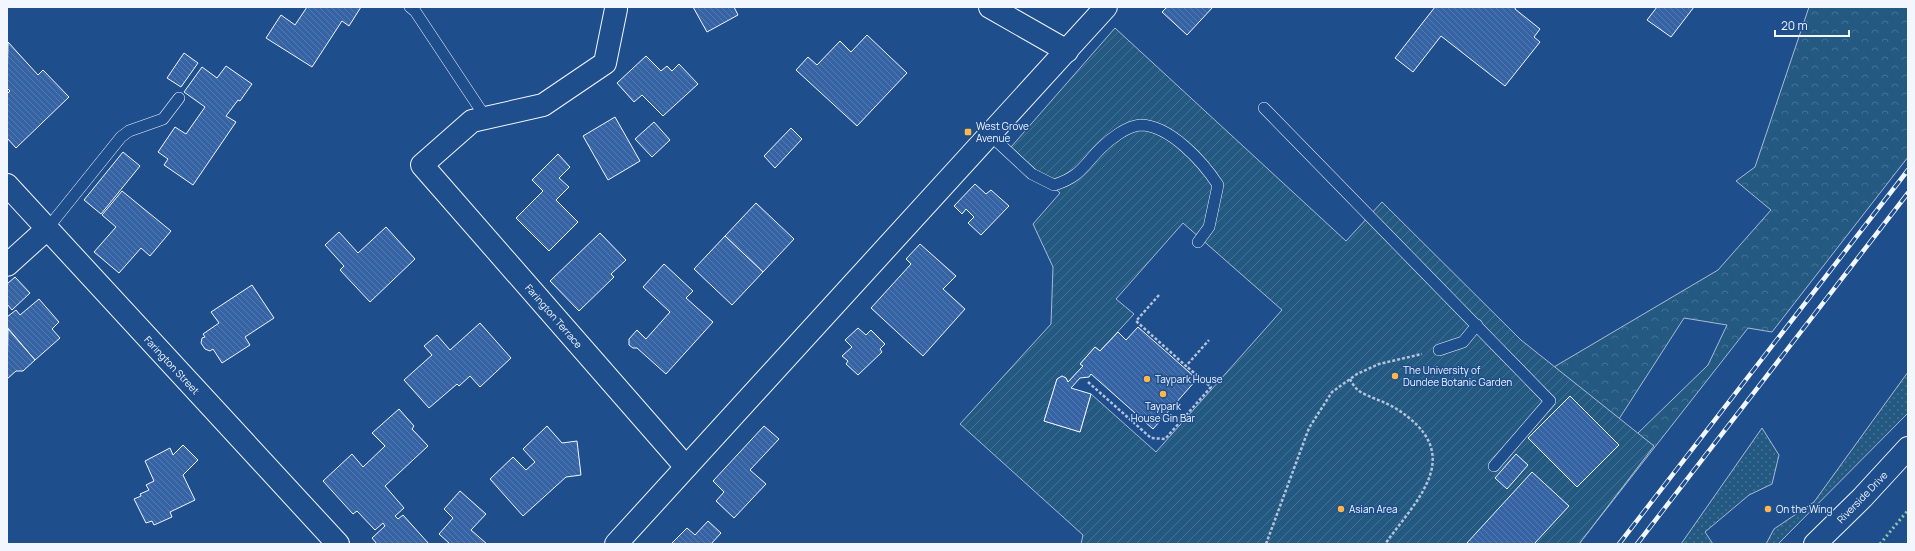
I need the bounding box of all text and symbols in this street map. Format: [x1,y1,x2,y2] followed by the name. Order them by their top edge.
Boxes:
[1775,12,1849,38] scale bar
[1781,17,1808,34] text: 20 m
[976,119,1029,145] place label: West Grove Avenue
[963,127,973,137] marker: West Grove Avenue
[522,281,586,351] street label: Farington Terrace
[141,333,203,397] street label: Farington Street
[1403,363,1512,389] place label: The University of Dundee Botanic Garden
[1390,371,1400,381] marker: The University of Dundee Botanic Garden
[1155,372,1223,386] place label: Taypark House
[1142,374,1152,384] marker: Taypark House
[1158,389,1168,399] marker: Taypark House Gin Bar
[1131,399,1196,425] place label: Taypark House Gin Bar
[1834,468,1891,526] street label: Riverside Drive
[1349,502,1398,516] place label: Asian Area
[1776,502,1832,516] place label: On the Wing
[1336,504,1346,514] marker: Asian Area
[1763,504,1773,514] marker: On the Wing

